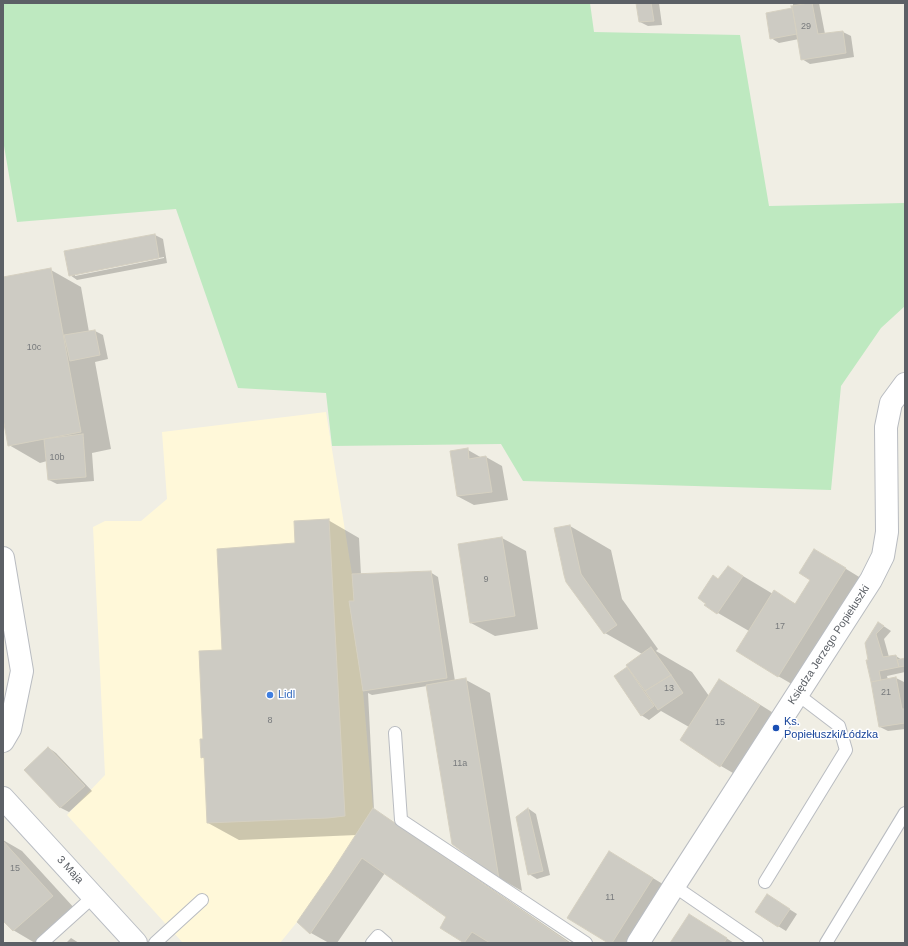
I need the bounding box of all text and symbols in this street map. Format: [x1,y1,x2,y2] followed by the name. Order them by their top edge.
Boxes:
[801,22,811,32] house number: 29
[27,343,41,353] house number: 10c
[49,453,65,463] house number: 10b
[483,575,489,585] house number: 9
[785,583,873,707] street label: Księdza Jerzego Popiełuszki
[775,622,785,632] house number: 17
[664,684,674,694] house number: 13
[278,688,295,702] place label: Lidl
[881,688,891,698] house number: 21
[265,690,275,700] marker: Lidl
[784,715,878,741] place label: Ks. Popiełuszki/Łódzka
[267,716,273,726] house number: 8
[715,718,725,728] house number: 15
[771,723,781,733] marker: Ks. Popiełuszki/Łódzka
[453,759,467,769] house number: 11a
[54,853,86,887] street label: 3 Maja
[10,864,20,874] house number: 15
[605,893,615,903] house number: 11

